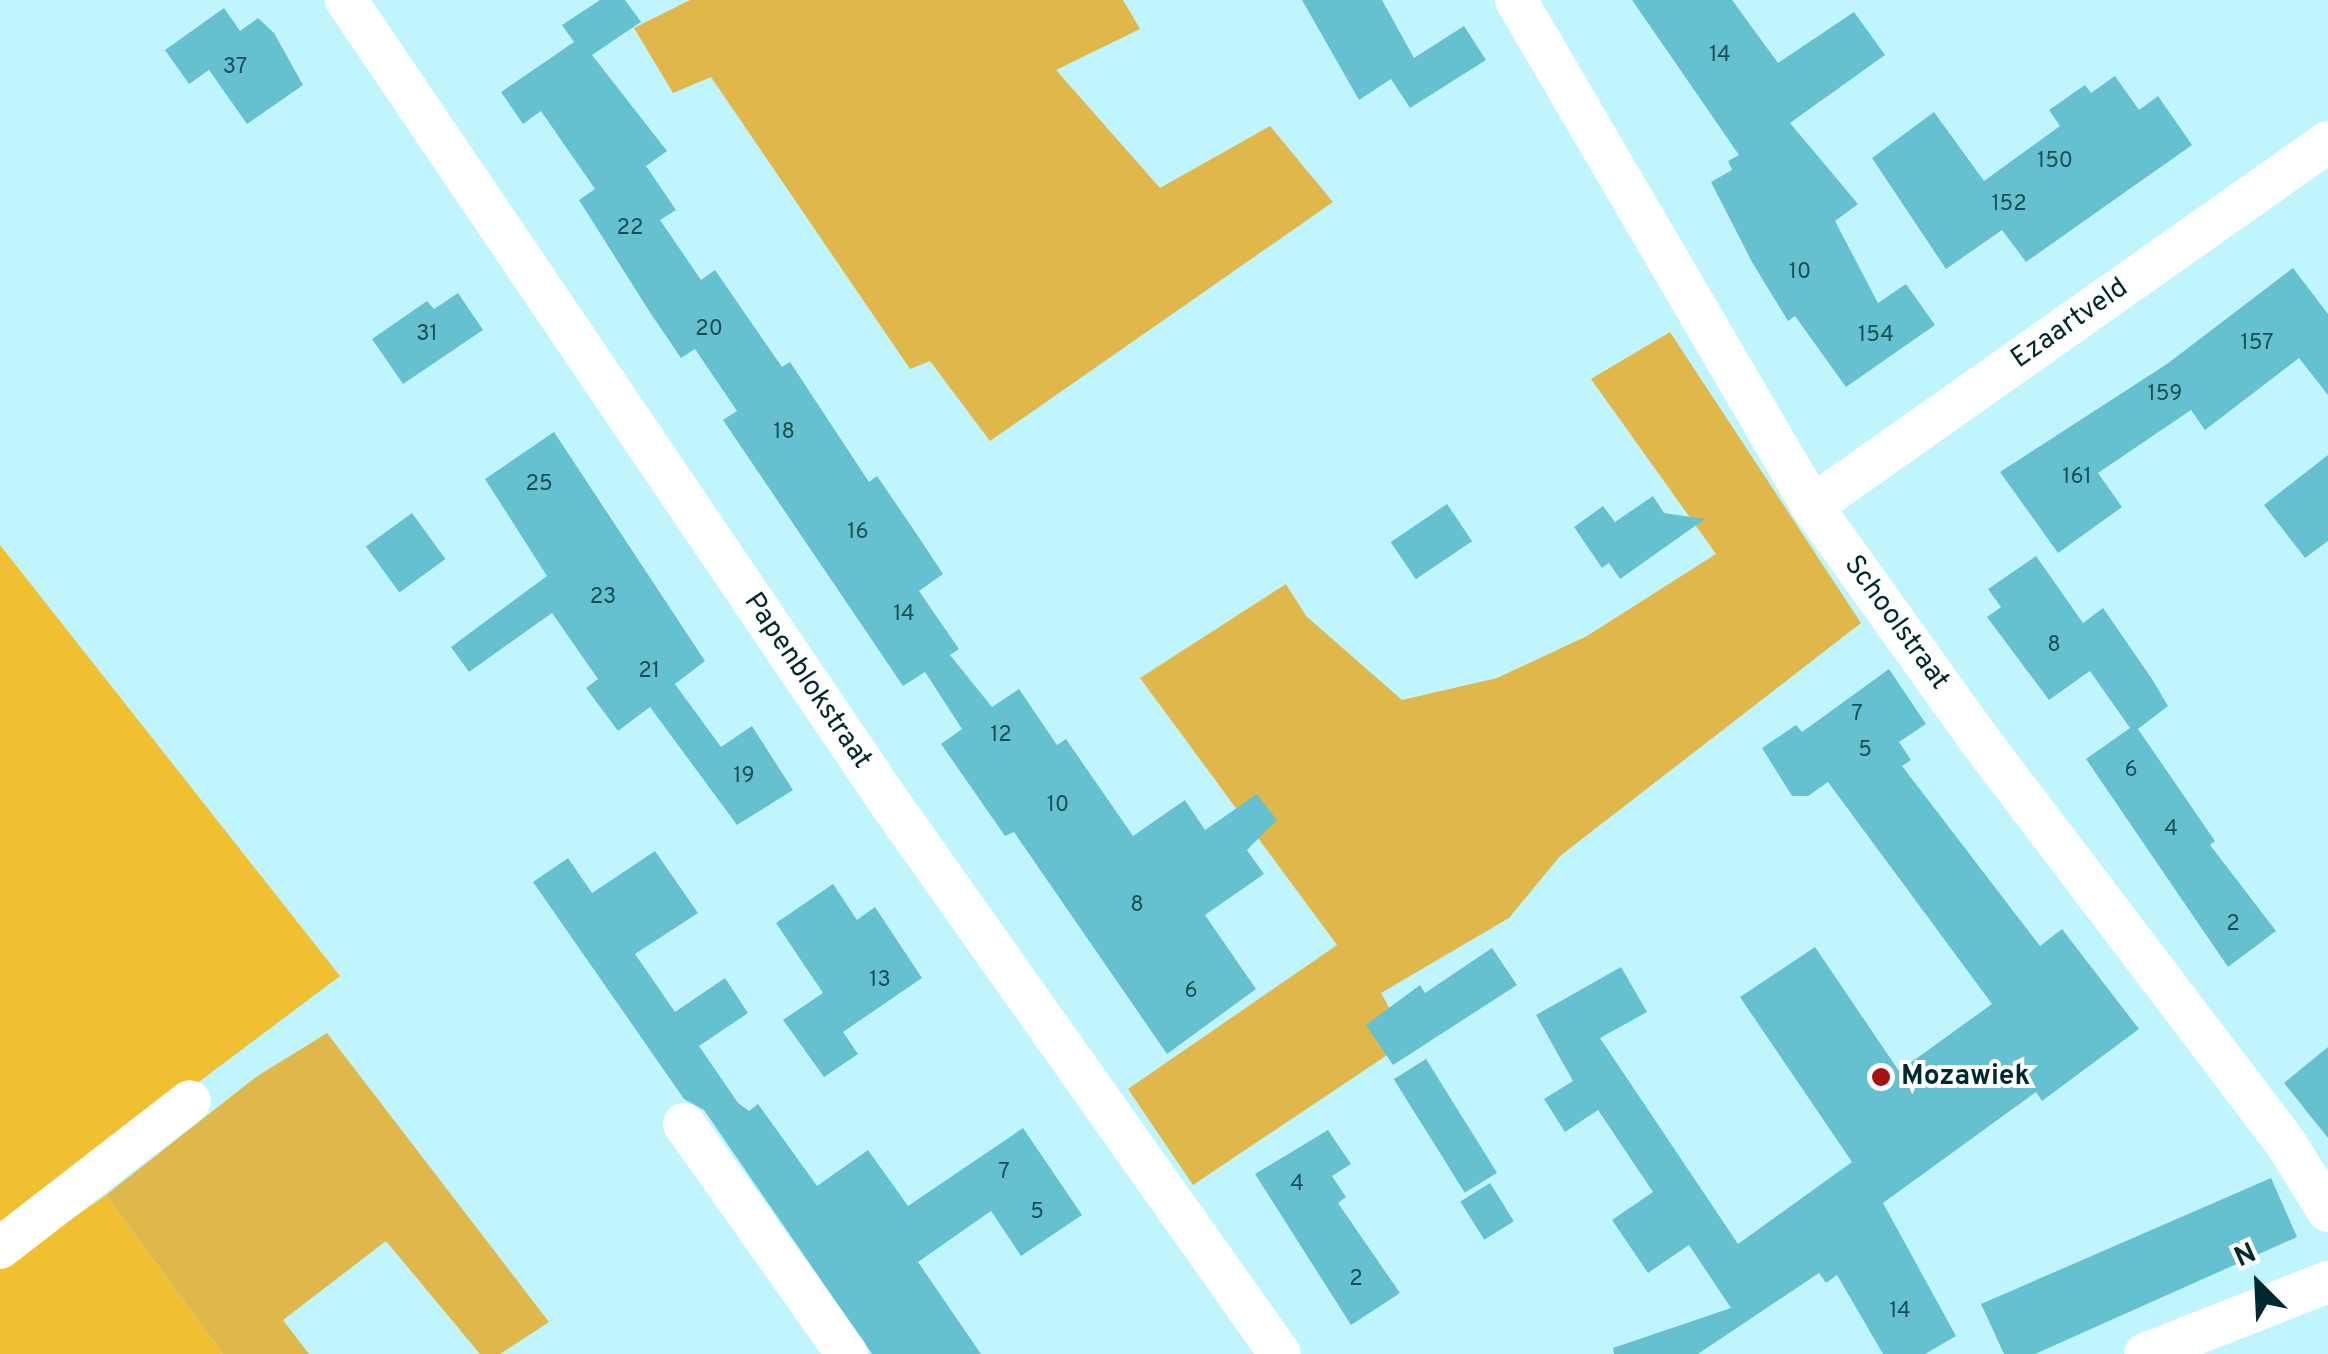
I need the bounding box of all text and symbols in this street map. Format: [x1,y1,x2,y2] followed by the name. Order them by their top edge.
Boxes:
[1709,43,1731,69] house number: 14
[223,55,247,81] house number: 37
[2037,149,2073,175] house number: 150
[1991,192,2027,218] house number: 152
[617,216,643,242] house number: 22
[1789,260,1811,286] house number: 10
[2005,272,2135,376] street label: Ezaartveld
[695,317,723,343] house number: 20
[416,322,438,348] house number: 31
[1858,323,1894,349] house number: 154
[2240,331,2274,357] house number: 157
[2148,382,2182,408] house number: 159
[773,420,795,446] house number: 18
[2062,465,2092,491] house number: 161
[525,472,553,498] house number: 25
[847,520,869,546] house number: 16
[1836,549,1956,697] street label: Schoolstraat
[590,585,616,611] house number: 23
[736,587,878,775] street label: Papenblokstraat
[893,602,915,628] house number: 14
[2047,633,2061,659] house number: 8
[638,659,660,685] house number: 21
[1851,702,1863,728] house number: 7
[990,723,1012,749] house number: 12
[1858,738,1872,764] house number: 5
[2124,758,2138,784] house number: 6
[733,764,755,790] house number: 19
[1047,793,1069,819] house number: 10
[2164,817,2178,843] house number: 4
[1130,893,1144,919] house number: 8
[2226,912,2240,938] house number: 2
[869,968,891,994] house number: 13
[1184,979,1198,1005] house number: 6
[1901,1060,2030,1094] place label: Mozawiek
[1870,1066,1892,1088] marker: Mozawiek
[998,1160,1010,1186] house number: 7
[1290,1172,1304,1198] house number: 4
[1030,1200,1044,1226] house number: 5
[2208,1234,2308,1334] north arrow
[2229,1236,2262,1277] text: N
[1349,1267,1363,1293] house number: 2
[1889,1299,1911,1325] house number: 14

